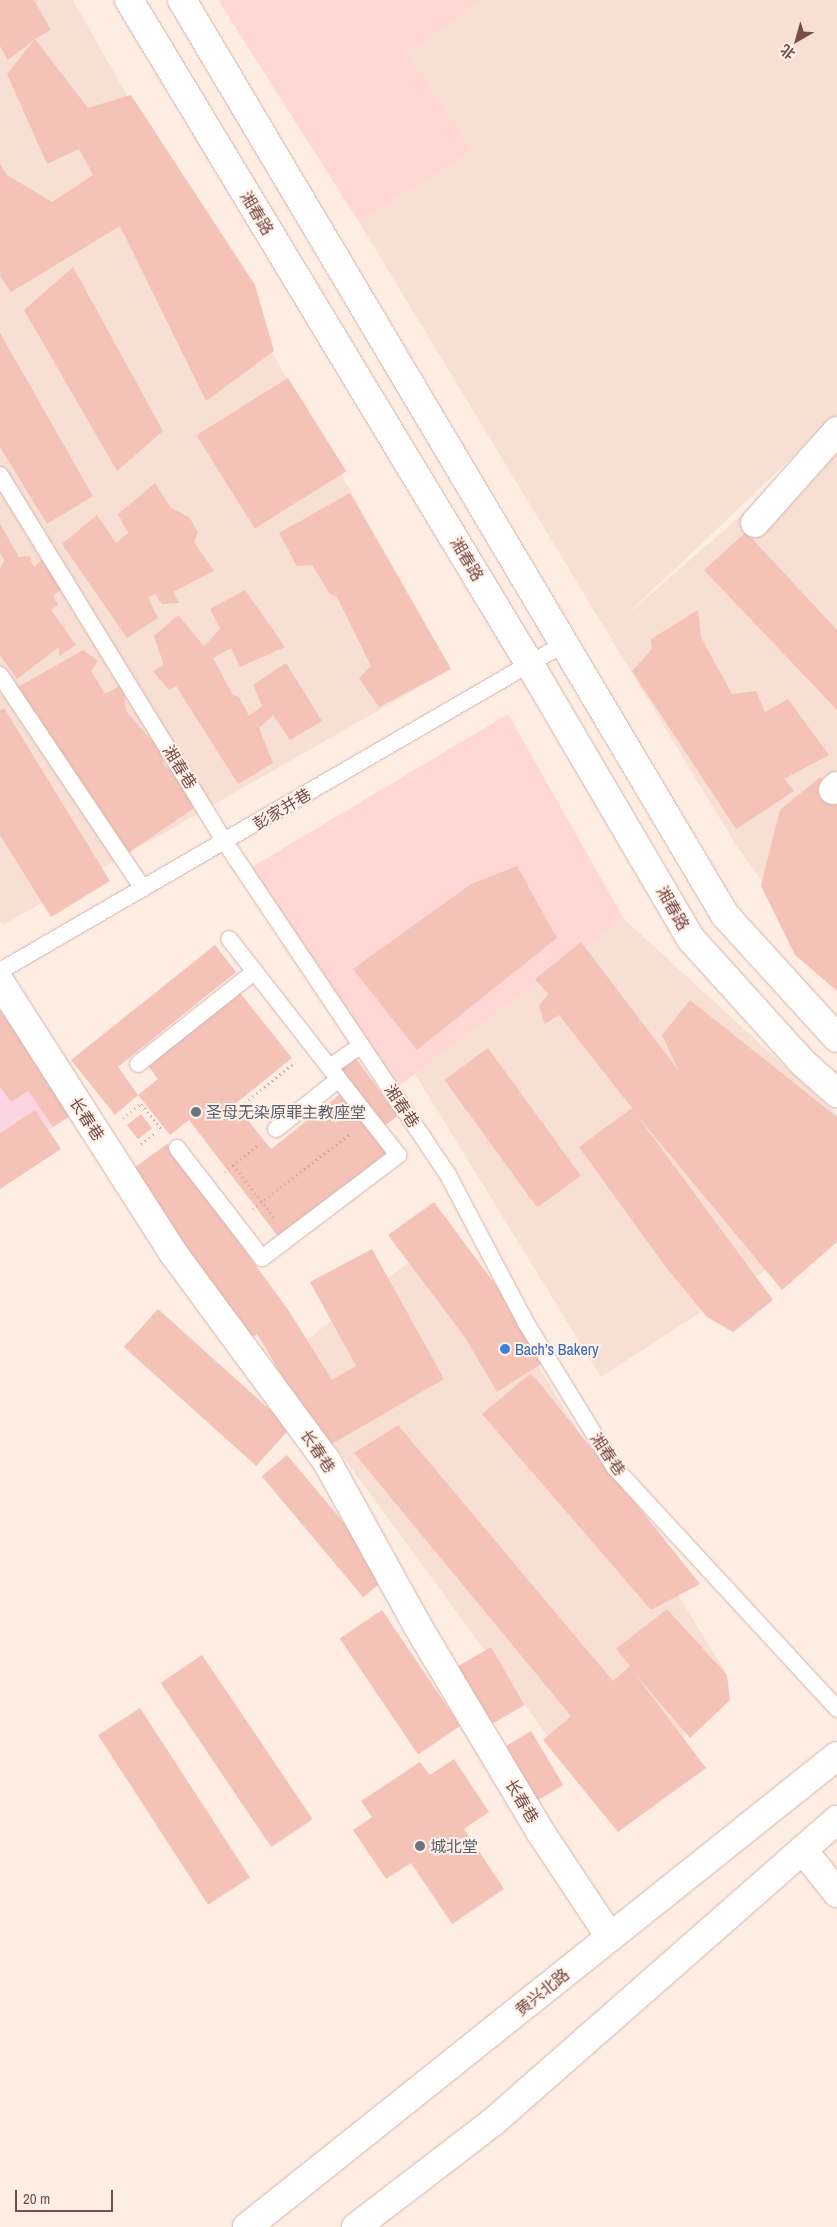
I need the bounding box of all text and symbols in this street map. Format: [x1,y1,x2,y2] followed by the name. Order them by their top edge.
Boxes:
[772,15,822,65] north arrow
[777,40,799,63] text: 北
[236,187,278,239] street label: 湘春路
[446,533,488,585] street label: 湘春路
[159,742,201,792] street label: 湘春巷
[250,784,314,834] street label: 彭家并巷
[653,882,693,934] street label: 湘春路
[381,1081,423,1131] street label: 湘春巷
[66,1094,108,1144] street label: 长春巷
[206,1102,366,1122] place label: 圣母无染原罪主教座堂
[190,1106,202,1118] marker: 圣母无染原罪主教座堂
[515,1339,599,1359] place label: Bach’s Bakery
[499,1343,511,1355] marker: Bach’s Bakery
[297,1426,339,1476] street label: 长春巷
[586,1429,630,1479] street label: 湘春巷
[501,1775,543,1827] street label: 长春巷
[430,1836,478,1856] place label: 城北堂
[414,1840,426,1852] marker: 城北堂
[511,1964,573,2020] street label: 黄兴北路
[18,2180,115,2212] scale bar
[23,2188,50,2209] text: 20 m

